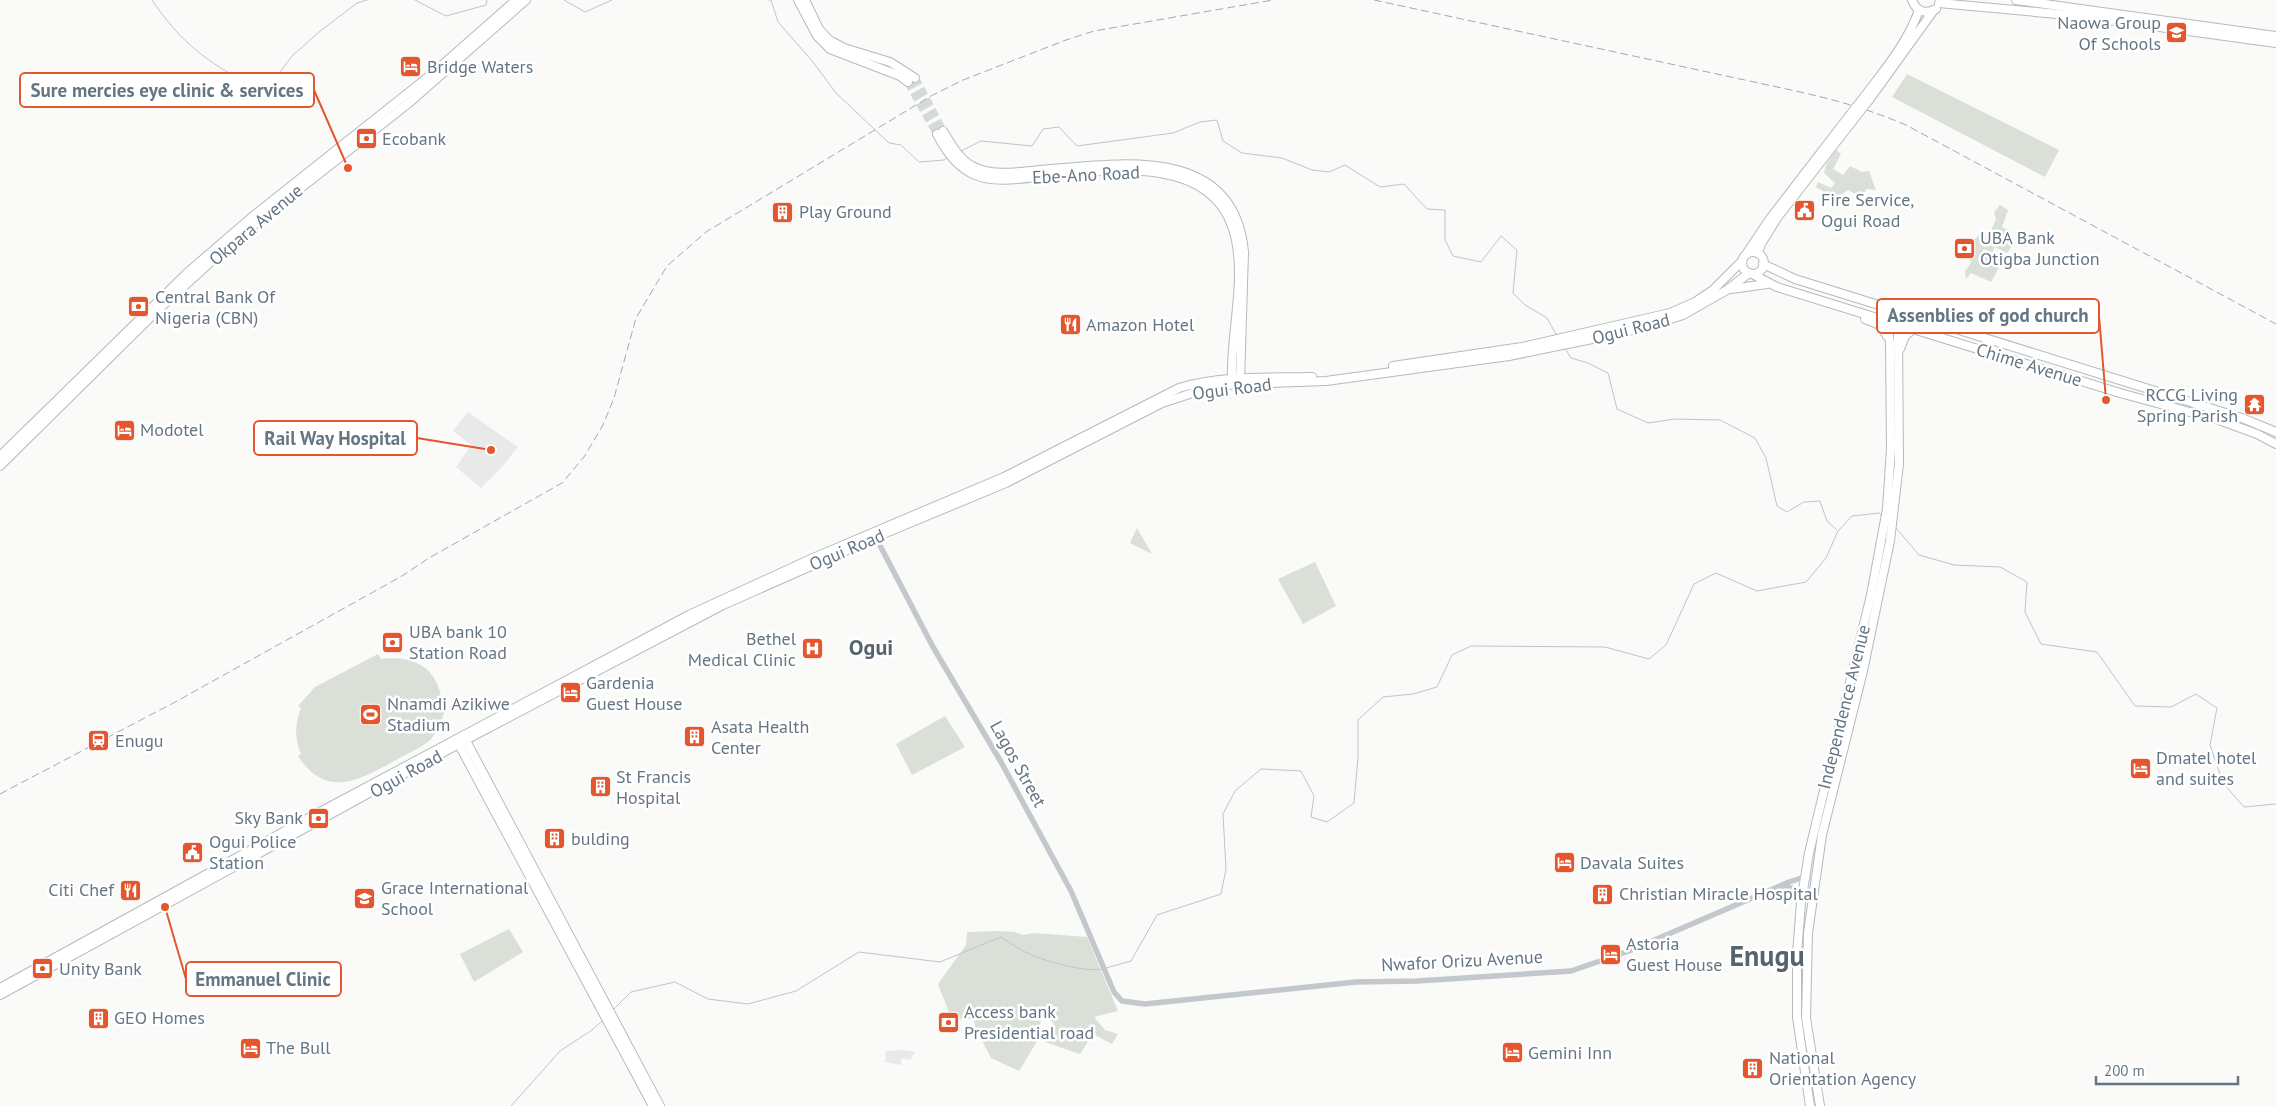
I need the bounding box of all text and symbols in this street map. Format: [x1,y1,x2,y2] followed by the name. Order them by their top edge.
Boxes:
[2057,11,2161,55] place label: Naowa Group Of Schools
[2165,21,2189,45] school or university icon: Naowa Group Of Schools
[399,55,423,79] hotel icon: Bridge Waters
[427,55,533,78] place label: Bridge Waters
[20,73,314,107] callout: Sure mercies eye clinic & services
[31,78,303,102] text: Sure mercies eye clinic & services
[354,127,378,151] bank icon: Ecobank
[382,127,446,150] place label: Ecobank
[1031,160,1140,189] street label: Ebe-Ano Road
[204,179,307,270] street label: Okpara Avenue
[1821,188,1914,232] place label: Fire Service, Ogui Road
[1793,198,1817,222] public building icon: Fire Service, Ogui Road
[771,200,795,224] building icon: Play Ground
[799,200,892,223] place label: Play Ground
[1980,226,2100,270] place label: UBA Bank Otigba Junction
[1952,236,1976,260] bank icon: UBA Bank Otigba Junction
[155,285,276,329] place label: Central Bank Of Nigeria (CBN)
[127,295,151,319] bank icon: Central Bank Of Nigeria (CBN)
[1877,299,2099,333] callout: Assenblies of god church
[1887,303,2089,327] text: Assenblies of god church
[1590,308,1672,349] street label: Ogui Road
[1058,313,1082,337] restaurant icon: Amazon Hotel
[1086,313,1195,336] place label: Amazon Hotel
[1974,338,2085,391] street label: Chime Avenue
[1191,372,1273,405] street label: Ogui Road
[2137,383,2238,427] place label: RCCG Living Spring Parish
[2242,393,2266,417] temple icon: RCCG Living Spring Parish
[112,418,136,442] hotel icon: Modotel
[140,418,204,441] place label: Modotel
[254,421,417,455] callout: Rail Way Hospital
[264,426,406,450] text: Rail Way Hospital
[806,523,888,576] street label: Ogui Road
[409,620,507,664] place label: UBA bank 10 Station Road
[1812,622,1875,791] street label: Independence Avenue
[688,627,797,671] place label: Bethel Medical Clinic
[381,630,405,654] bank icon: UBA bank 10 Station Road
[849,633,893,661] district label: Ogui
[800,637,824,661] hospital icon: Bethel Medical Clinic
[586,671,683,715] place label: Gardenia Guest House
[558,681,582,705] hotel icon: Gardenia Guest House
[387,692,510,736] place label: Nnamdi Azikiwe Stadium
[359,702,383,726] sports icon: Nnamdi Azikiwe Stadium
[711,715,809,759] place label: Asata Health Center
[985,716,1052,811] street label: Lagos Street
[683,725,707,749] building icon: Asata Health Center
[87,729,111,753] station icon: Enugu
[115,729,164,752] place label: Enugu
[365,744,446,803] street label: Ogui Road
[2156,746,2257,790] place label: Dmatel hotel and suites
[2128,756,2152,780] hotel icon: Dmatel hotel and suites
[616,765,691,809] place label: St Francis Hospital
[588,775,612,799] building icon: St Francis Hospital
[234,806,303,829] place label: Sky Bank
[307,806,331,830] bank icon: Sky Bank
[543,827,567,851] building icon: bulding
[571,827,630,850] place label: bulding
[209,830,296,874] place label: Ogui Police Station
[181,840,205,864] public building icon: Ogui Police Station
[1552,851,1576,875] hotel icon: Davala Suites
[1580,851,1684,874] place label: Davala Suites
[381,876,529,920] place label: Grace International School
[48,878,115,901] place label: Citi Chef
[118,878,142,902] restaurant icon: Citi Chef
[1591,882,1615,906] building icon: Christian Miracle Hospital
[1619,882,1818,905] place label: Christian Miracle Hospital
[353,886,377,910] school or university icon: Grace International School
[1626,932,1723,976] place label: Astoria Guest House
[1729,937,1805,974] district label: Enugu
[1598,942,1622,966] hotel icon: Astoria Guest House
[1381,945,1543,976] street label: Nwafor Orizu Avenue
[31,957,55,981] bank icon: Unity Bank
[59,957,142,980] place label: Unity Bank
[186,962,341,996] callout: Emmanuel Clinic
[195,967,331,991] text: Emmanuel Clinic
[964,1000,1094,1044] place label: Access bank Presidential road
[86,1006,110,1030] building icon: GEO Homes
[114,1006,205,1029] place label: GEO Homes
[936,1010,960,1034] bank icon: Access bank Presidential road
[238,1036,262,1060] hotel icon: The Bull
[266,1036,331,1059] place label: The Bull
[1500,1041,1524,1065] hotel icon: Gemini Inn
[1528,1041,1612,1064] place label: Gemini Inn
[1769,1046,1917,1090] place label: National Orientation Agency
[2096,1054,2238,1086] scale bar
[1741,1056,1765,1080] building icon: National Orientation Agency
[2104,1061,2145,1080] text: 200 m

